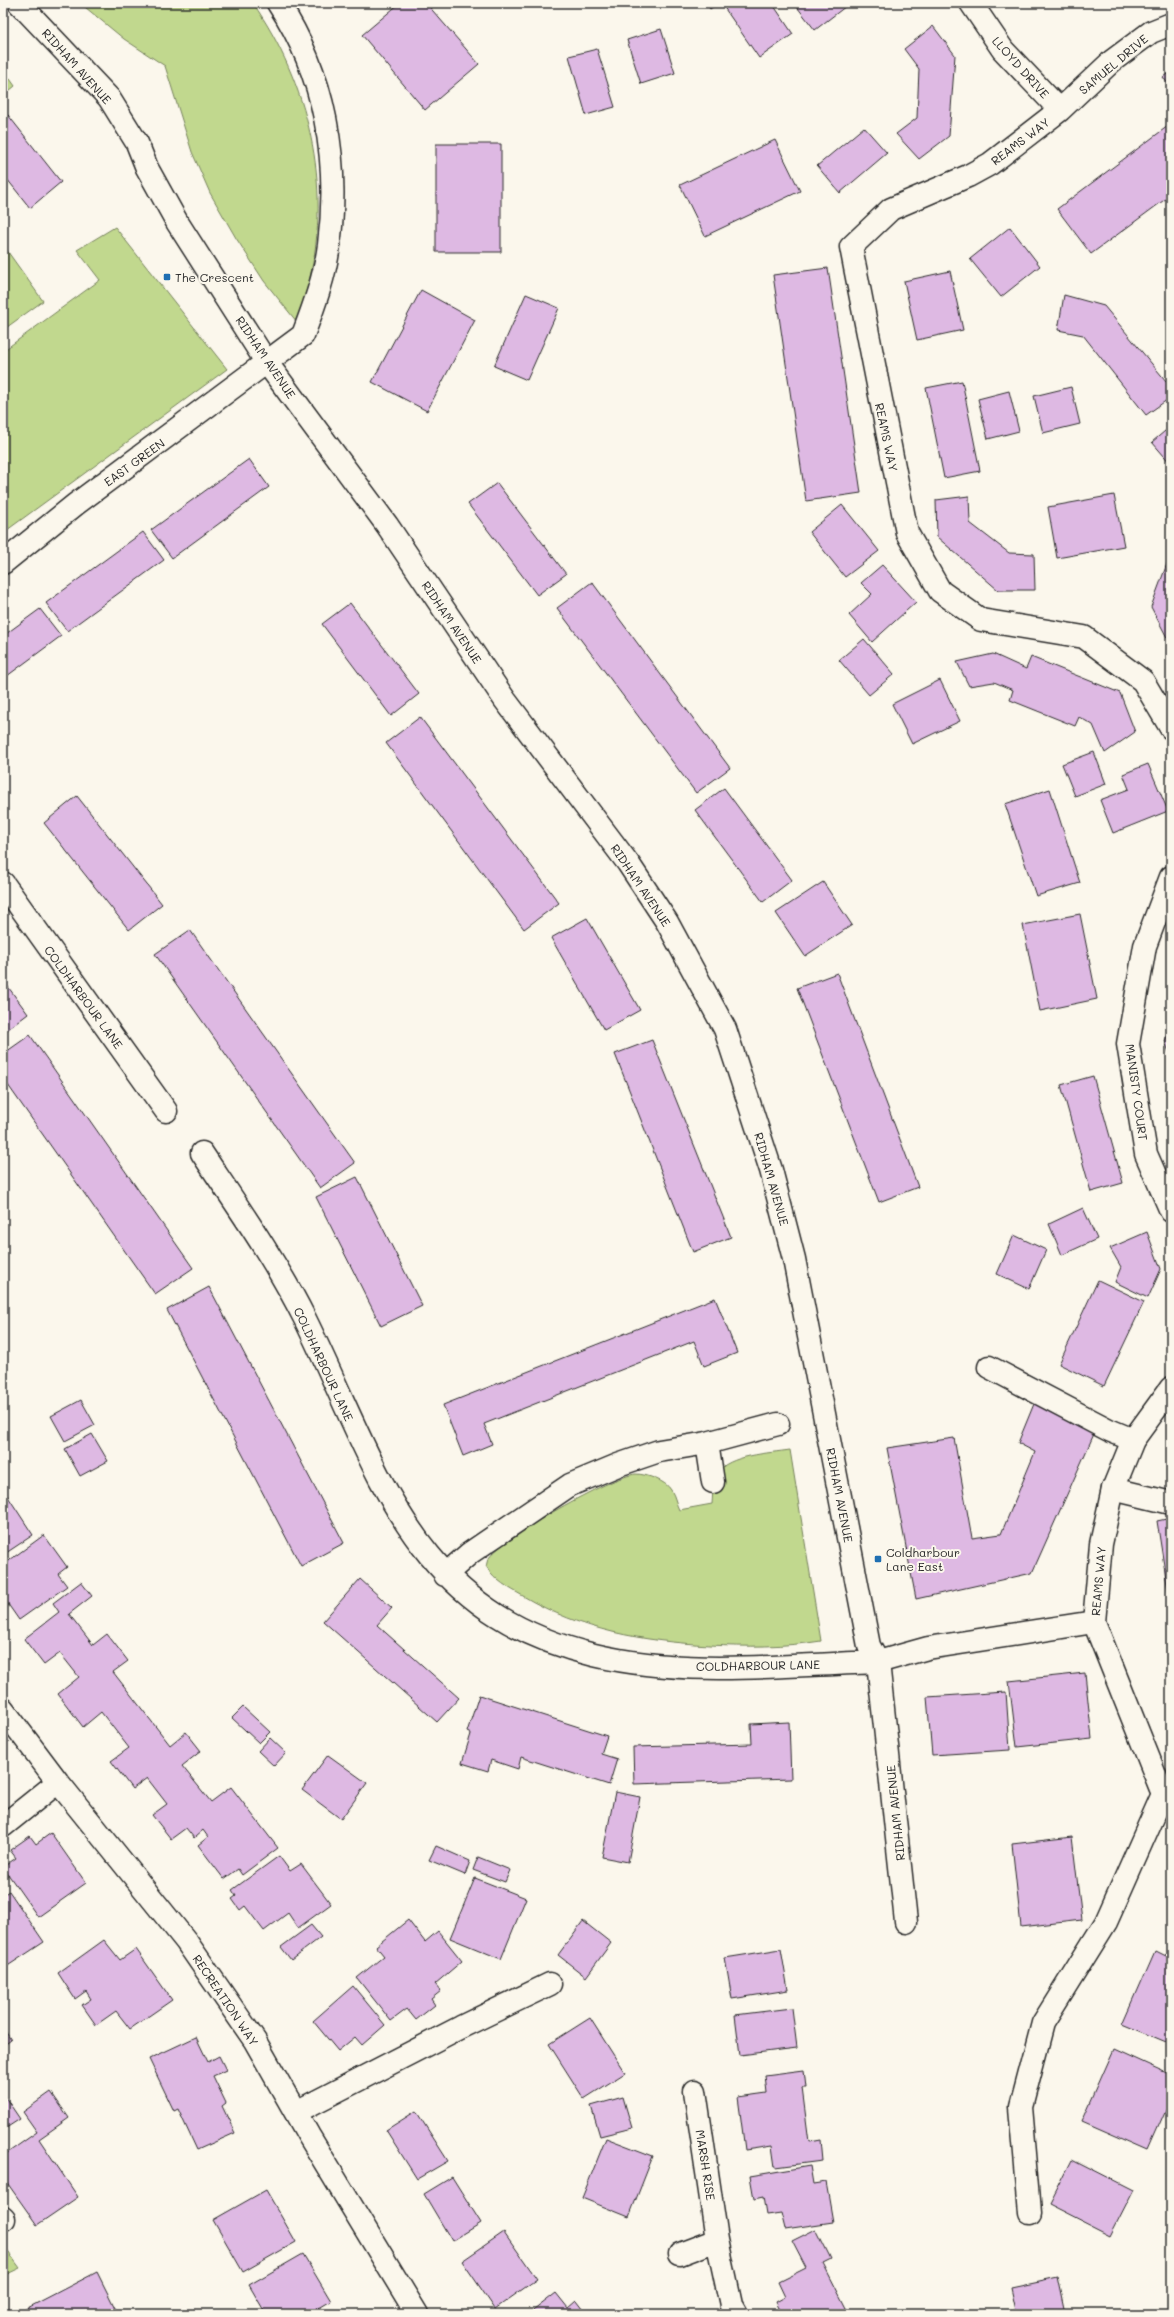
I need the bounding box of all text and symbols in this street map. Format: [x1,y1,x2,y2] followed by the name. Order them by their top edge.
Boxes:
[39,25,115,107] street label: RIDHAM AVENUE
[1075,30,1151,98] street label: SAMUEL DRIVE
[989,33,1053,101] street label: LLOYD DRIVE
[987,114,1053,168] street label: REAMS WAY
[175,269,254,285] place label: The Crescent
[162,272,172,282] marker: The Crescent
[232,313,300,401] street label: RIDHAM AVENUE
[872,401,902,473] street label: REAMS WAY
[100,434,168,490] street label: EAST GREEN
[418,578,486,666] street label: RIDHAM AVENUE
[607,841,675,929] street label: RIDHAM AVENUE
[41,942,127,1052] street label: COLDHARBOUR LANE
[1122,1043,1152,1142] street label: MANISTY COURT
[751,1131,793,1228] street label: RIDHAM AVENUE
[291,1304,358,1424] street label: COLDHARBOUR LANE
[823,1446,857,1544] street label: RIDHAM AVENUE
[886,1544,960,1574] place label: Coldharbour Lane East
[1087,1545,1109,1616] street label: REAMS WAY
[873,1554,883,1564] marker: Coldharbour Lane East
[696,1656,820,1674] street label: COLDHARBOUR LANE
[882,1764,908,1862] street label: RIDHAM AVENUE
[189,1951,263,2049] street label: RECREATION WAY
[693,2129,719,2202] street label: MARSH RISE

